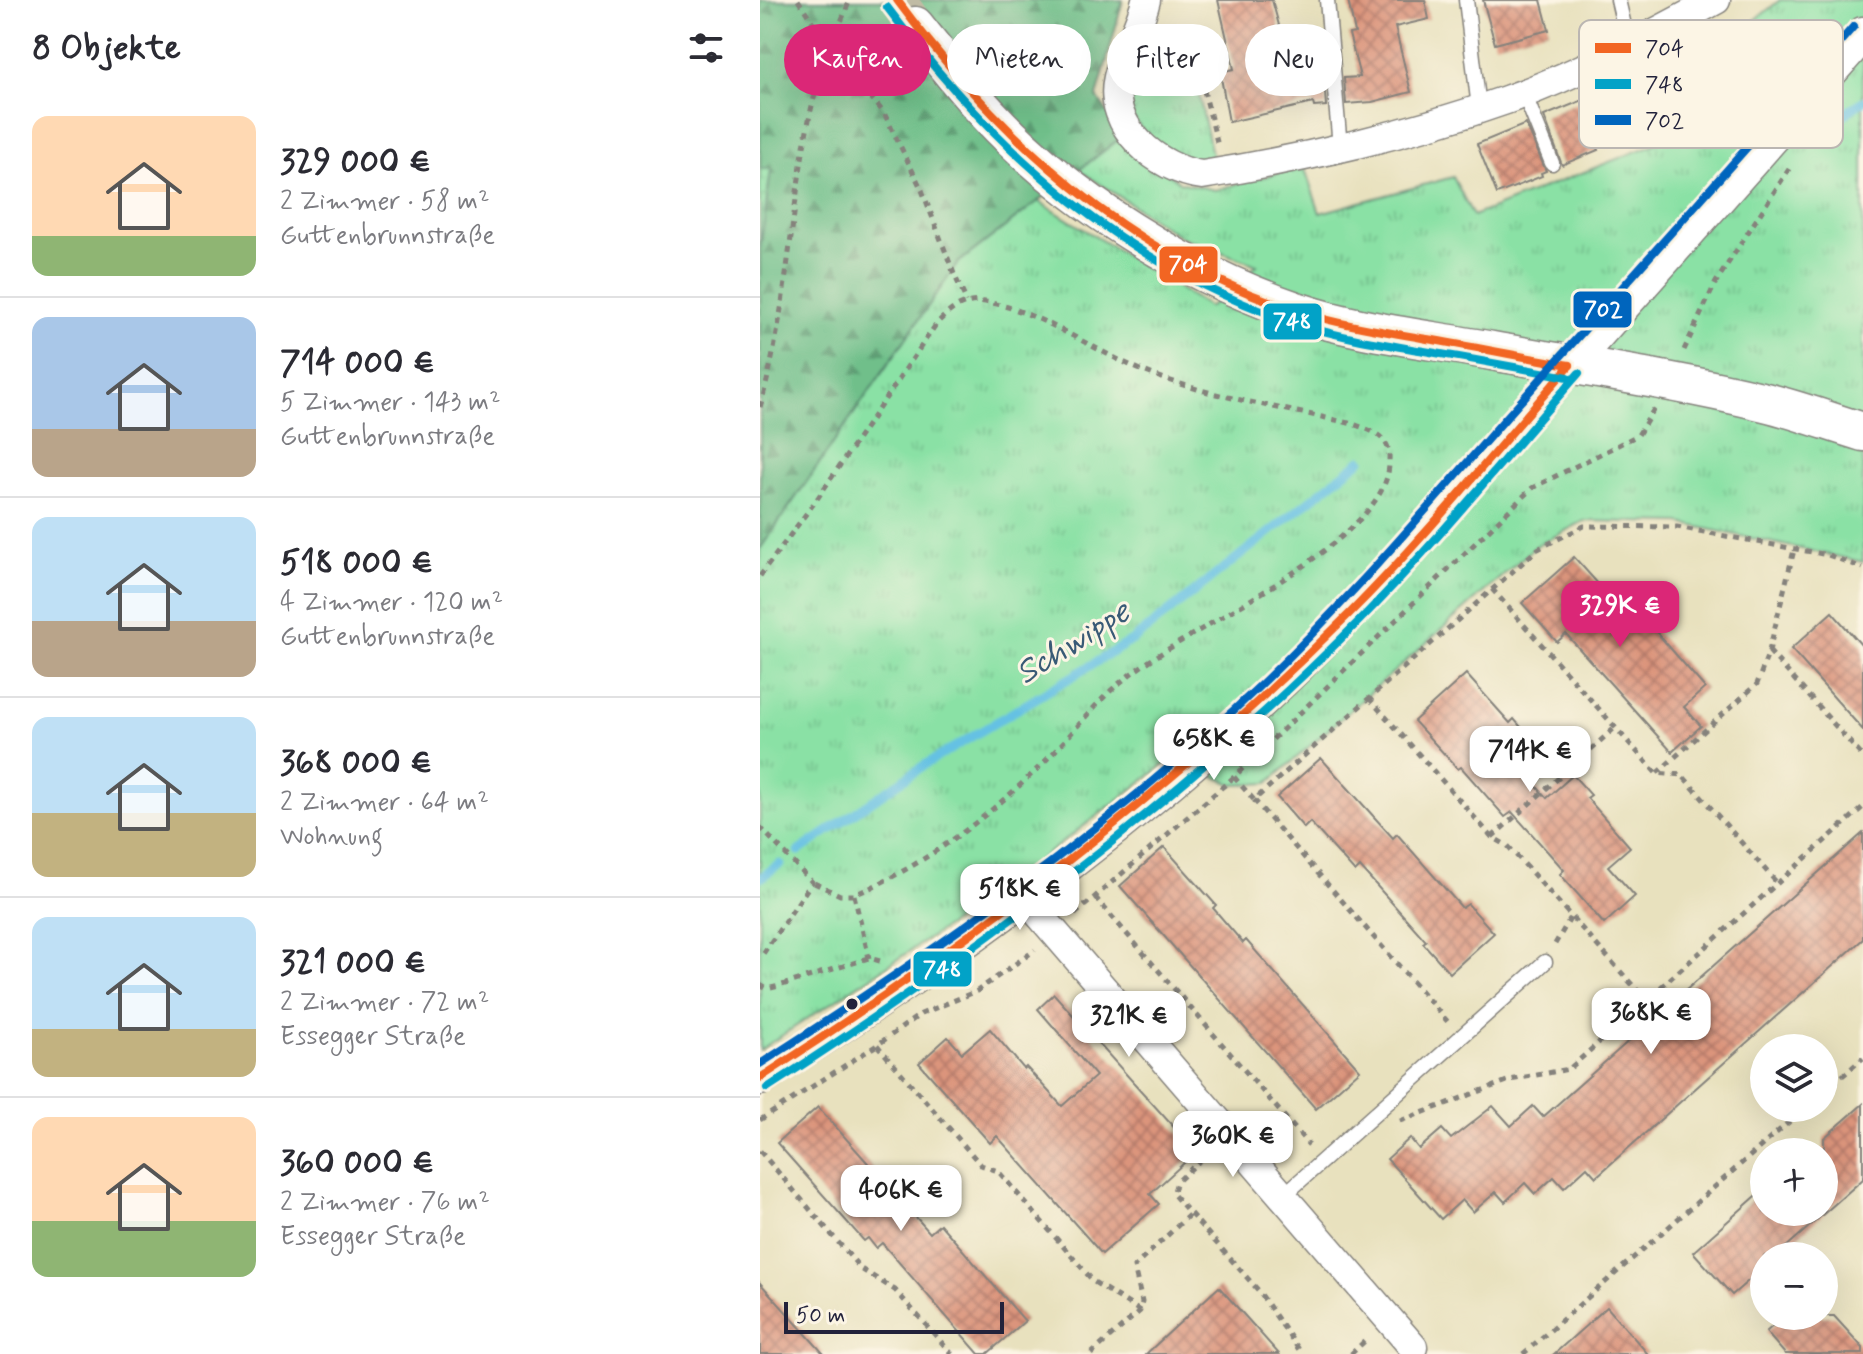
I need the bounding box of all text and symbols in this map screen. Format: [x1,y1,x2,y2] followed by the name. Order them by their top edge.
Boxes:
[1579,20,1843,148] legend
[784,24,931,96] chip: Kaufen
[947,24,1091,96] chip: Mieten
[1107,24,1229,96] chip: Filter
[1245,24,1342,96] chip: Neu
[32,26,181,71] text: 8 Objekte
[684,26,728,70] icon: filters
[1645,36,1684,64] text: 704
[1645,72,1684,100] text: 748
[1645,108,1684,136] text: 702
[280,140,431,185] text: 329 000 €
[96,148,192,244] icon: home
[280,185,489,219] text: 2 Zimmer · 58 m²
[280,219,495,253] text: Guttenbrunnstraße
[1158,245,1219,284] line badge: 704
[1169,252,1207,280] text: 704
[1572,290,1633,329] line badge: 702
[1583,297,1623,325] text: 702
[1262,302,1323,341] line badge: 748
[1273,309,1311,337] text: 748
[280,341,435,386] text: 714 000 €
[96,349,192,445] icon: home
[280,386,501,420] text: 5 Zimmer · 143 m²
[280,420,495,454] text: Guttenbrunnstraße
[280,541,433,586] text: 518 000 €
[96,549,192,645] icon: home
[1555,581,1685,649] pin: 329K €
[280,586,503,620] text: 4 Zimmer · 120 m²
[1007,589,1140,696] water label: Schwippe
[1579,590,1661,624] text: 329K €
[280,620,495,654] text: Guttenbrunnstraße
[1149,714,1279,782] pin: 658K €
[1172,723,1256,757] text: 658K €
[1465,726,1595,794] pin: 714K €
[1488,735,1572,769] text: 714K €
[280,741,432,786] text: 368 000 €
[96,749,192,845] icon: home
[280,786,489,820] text: 2 Zimmer · 64 m²
[280,820,383,854] text: Wohnung
[955,864,1085,932] pin: 518K €
[978,873,1062,907] text: 518K €
[280,941,426,986] text: 321 000 €
[96,949,192,1045] icon: home
[912,950,973,988] line badge: 748
[923,957,961,985] text: 748
[280,986,489,1020] text: 2 Zimmer · 72 m²
[1586,988,1716,1056] pin: 368K €
[1064,991,1194,1059] pin: 321K €
[844,996,860,1012] unlabelled marker
[1610,997,1692,1031] text: 368K €
[1090,1000,1168,1034] text: 321K €
[280,1020,466,1054] text: Essegger Straße
[1750,1034,1838,1330] map controls
[1750,1034,1838,1122] button: layers
[1168,1111,1298,1179] pin: 360K €
[1191,1120,1275,1154] text: 360K €
[1750,1138,1838,1226] button: +
[280,1141,434,1186] text: 360 000 €
[96,1149,192,1245] icon: home
[836,1165,966,1233] pin: 406K €
[859,1174,943,1208] text: 406K €
[280,1186,490,1220] text: 2 Zimmer · 76 m²
[280,1220,466,1254] text: Essegger Straße
[1750,1242,1838,1330] button: −
[784,1298,1004,1334] scale bar
[796,1302,845,1330] text: 50 m

